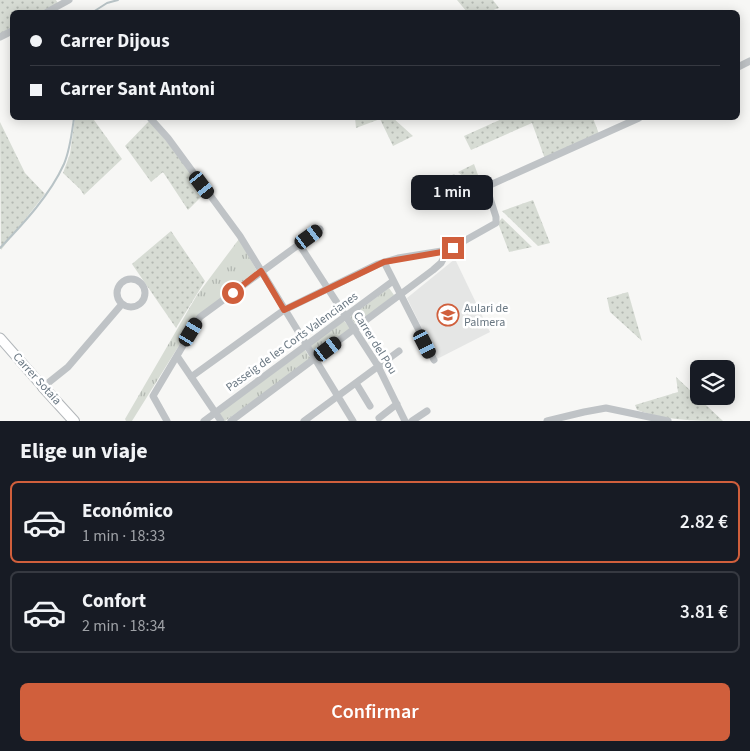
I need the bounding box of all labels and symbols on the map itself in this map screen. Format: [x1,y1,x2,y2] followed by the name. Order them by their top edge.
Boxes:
[186,169,217,201] car
[412,176,494,210] callout: 1 min
[292,222,325,252] car
[442,237,464,259] route end
[222,282,244,304] route start
[222,288,362,396] street label: Passeig de les Corts Valencianes
[464,300,508,331] place label: Aulari de Palmera
[436,303,460,327] school or university icon: Aulari de Palmera
[349,308,401,378] street label: Carrer del Pou
[176,315,205,349] car
[411,327,438,361] car
[311,334,344,364] car
[9,349,65,409] street label: Carrer Sotaia

